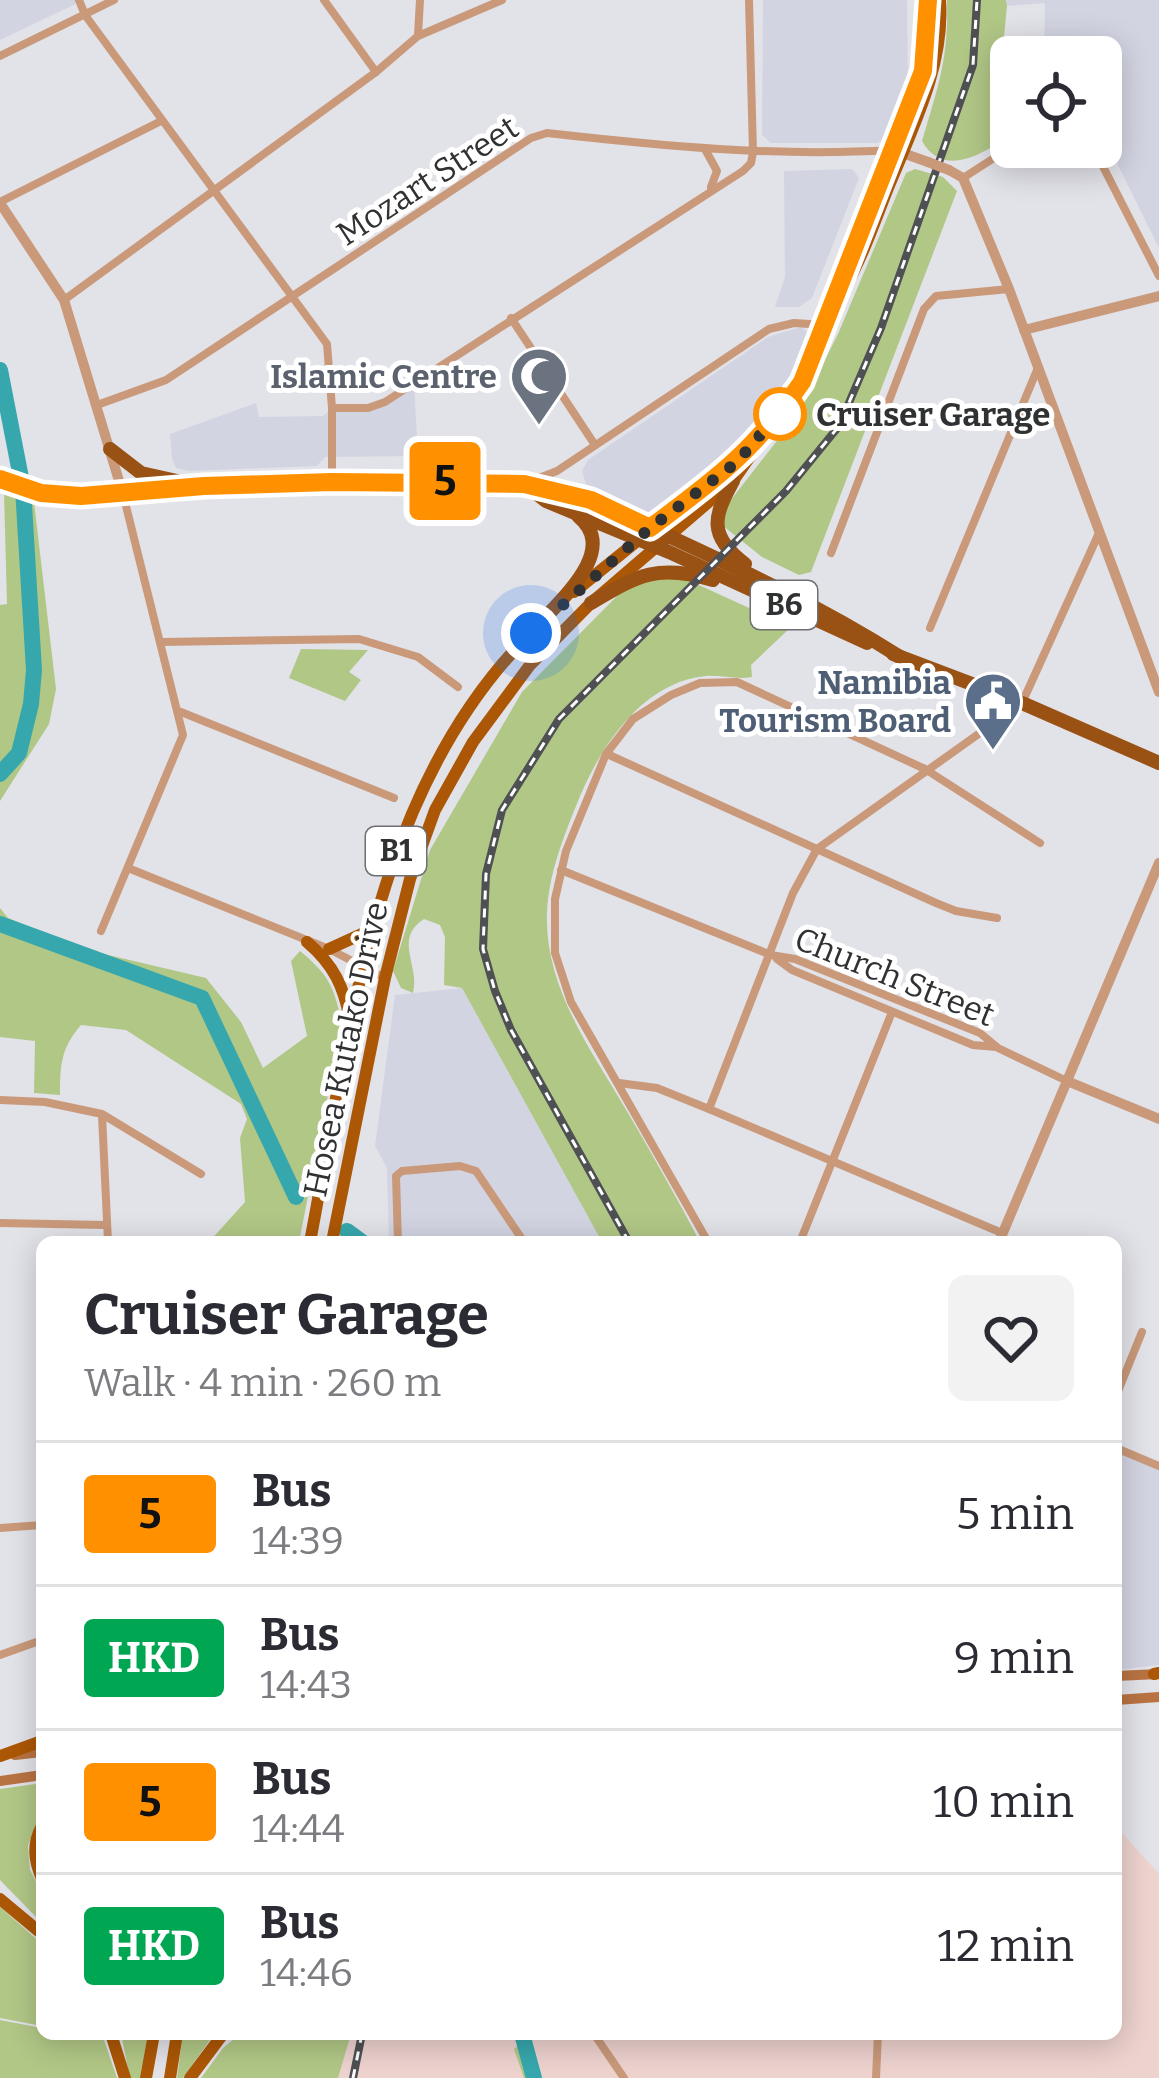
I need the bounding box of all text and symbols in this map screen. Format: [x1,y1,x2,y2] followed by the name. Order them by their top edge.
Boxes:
[990,36,1122,168] map controls
[990,36,1122,168] button: locate
[329,107,526,254] street label: Mozart Street
[508,345,570,427] mosque icon: Islamic Centre
[270,357,497,397] place label: Islamic Centre
[755,389,805,439] marker: Cruiser Garage
[816,395,1050,435] place label: Cruiser Garage
[406,442,484,520] line badge: 5
[434,456,456,506] text: 5
[751,581,817,629] road number: B6
[501,603,561,663] your location
[719,663,951,741] place label: Namibia Tourism Board
[962,670,1024,752] public building icon: Namibia Tourism Board
[366,827,426,875] road number: B1
[295,898,397,1200] street label: Hosea Kutako Drive
[789,919,1000,1035] street label: Church Street
[948,1275,1074,1401] button: heart
[84,1281,489,1349] text: Cruiser Garage
[84,1360,441,1406] text: Walk · 4 min · 260 m
[252,1464,331,1518] text: Bus
[956,1487,1074,1541] text: 5 min
[139,1489,161,1539] text: 5
[252,1518,344,1564] text: 14:39
[260,1608,339,1662] text: Bus
[954,1631,1074,1685] text: 9 min
[108,1633,200,1683] text: HKD
[260,1662,352,1708] text: 14:43
[252,1752,331,1806] text: Bus
[933,1775,1074,1829] text: 10 min
[139,1777,161,1827] text: 5
[252,1806,345,1852] text: 14:44
[260,1896,339,1950] text: Bus
[937,1919,1074,1973] text: 12 min
[108,1921,200,1971] text: HKD
[260,1950,353,1996] text: 14:46

